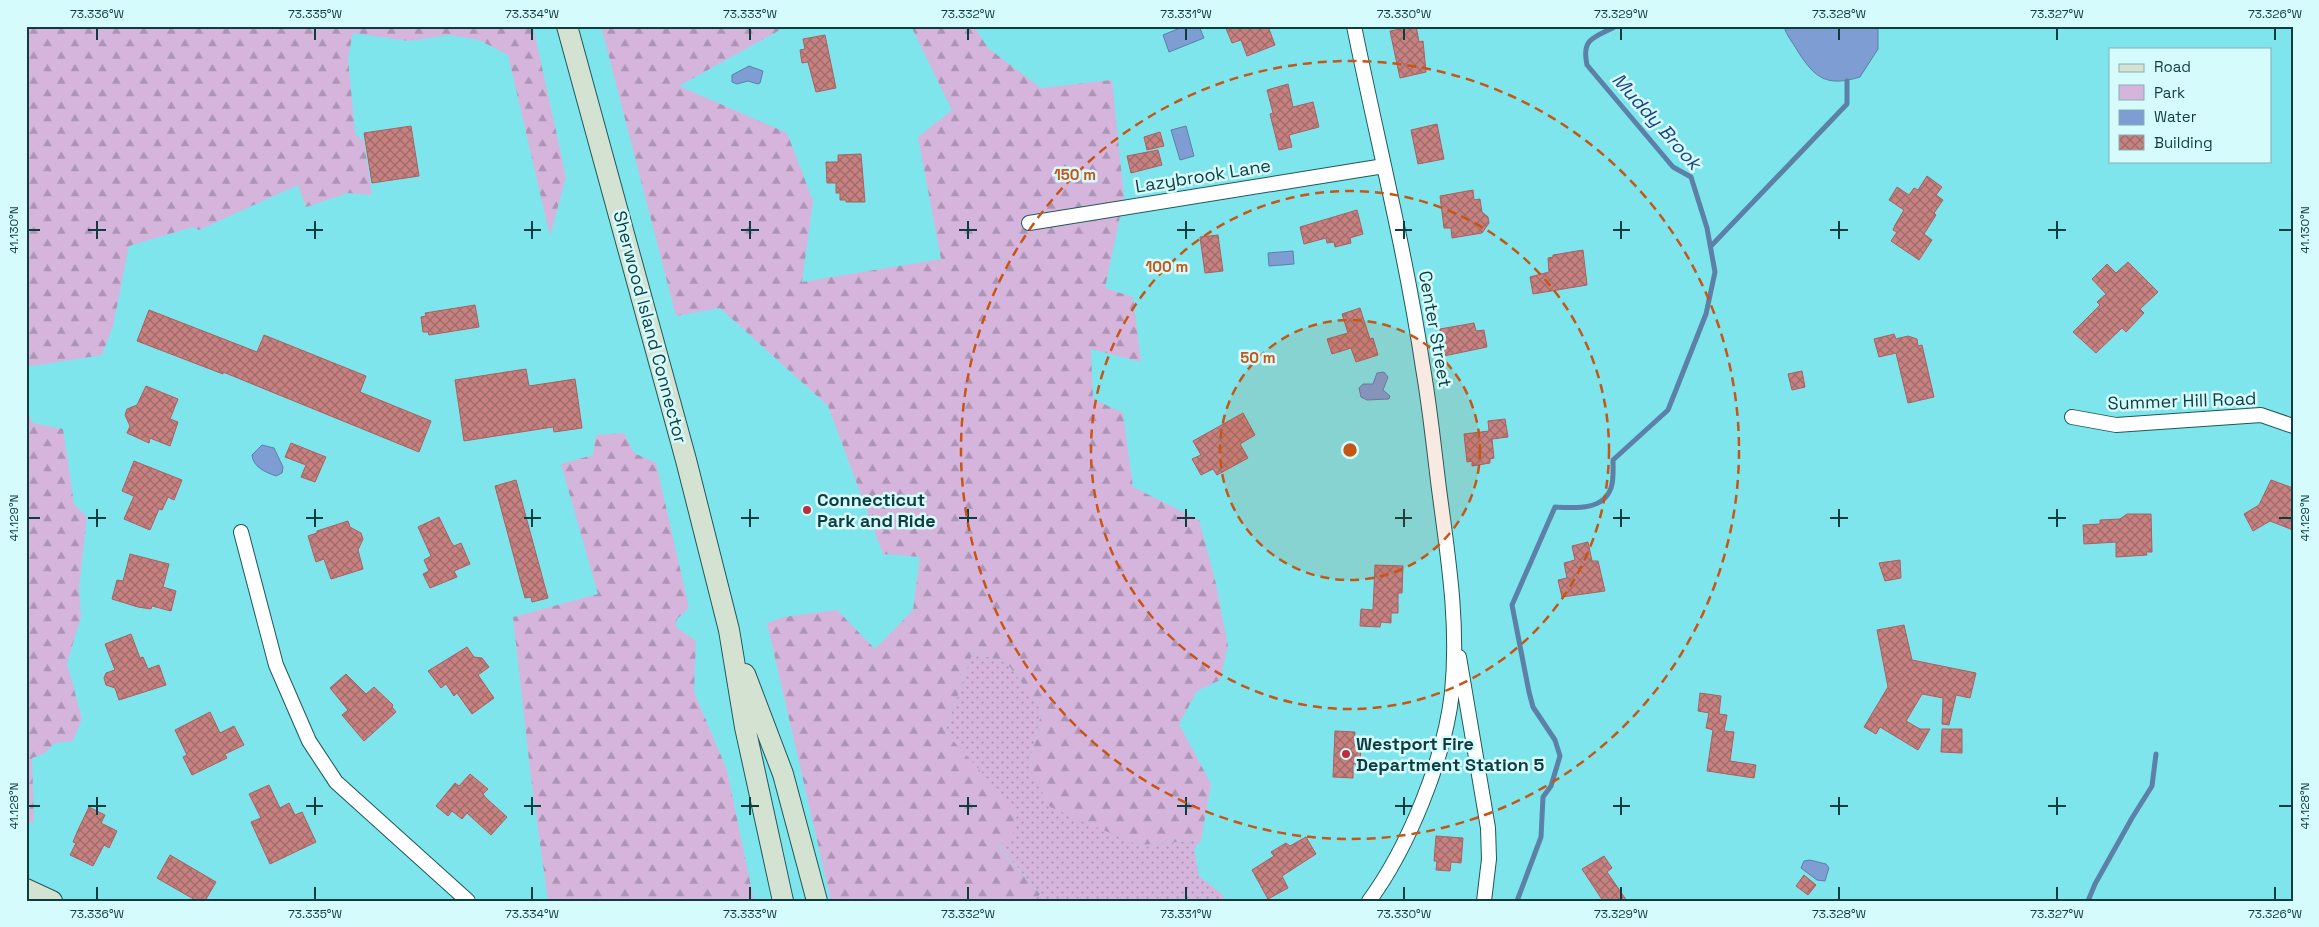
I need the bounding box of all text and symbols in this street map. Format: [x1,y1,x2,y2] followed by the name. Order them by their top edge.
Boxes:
[70,6,124,22] text: 73.336°W
[288,6,342,22] text: 73.335°W
[505,6,560,22] text: 73.334°W
[723,6,777,22] text: 73.333°W
[941,6,995,22] text: 73.332°W
[1160,6,1212,22] text: 73.331°W
[1377,6,1432,22] text: 73.330°W
[1594,6,1648,22] text: 73.329°W
[1812,6,1867,22] text: 73.328°W
[2030,6,2084,22] text: 73.327°W
[2248,6,2302,22] text: 73.326°W
[2109,48,2272,162] legend
[2154,57,2191,76] text: Road
[1606,68,1709,177] water label: Muddy Brook
[2154,83,2185,102] text: Park
[2154,107,2197,126] text: Water
[2154,133,2213,152] text: Building
[1133,153,1272,198] street label: Lazybrook Lane
[1054,165,1096,184] text: 150 m
[6,206,22,254] text: 41.130°N
[2297,206,2313,254] text: 41.130°N
[608,208,693,446] street label: Sherwood Island Connector
[1146,257,1188,276] text: 100 m
[1414,269,1457,389] street label: Center Street
[1240,348,1276,367] text: 50 m
[2107,386,2257,415] street label: Summer Hill Road
[1341,441,1359,459] centre of rings
[817,488,936,532] place label: Connecticut Park and Ride
[6,495,22,541] text: 41.129°N
[2297,495,2313,541] text: 41.129°N
[801,504,813,516] marker: Connecticut Park and Ride
[1356,732,1545,776] place label: Westport Fire Department Station 5
[1340,748,1352,760] marker: Westport Fire Department Station 5
[6,782,22,830] text: 41.128°N
[2297,782,2313,830] text: 41.128°N
[70,906,124,922] text: 73.336°W
[288,906,342,922] text: 73.335°W
[505,906,560,922] text: 73.334°W
[723,906,777,922] text: 73.333°W
[941,906,995,922] text: 73.332°W
[1160,906,1212,922] text: 73.331°W
[1377,906,1432,922] text: 73.330°W
[1594,906,1648,922] text: 73.329°W
[1812,906,1867,922] text: 73.328°W
[2030,906,2084,922] text: 73.327°W
[2248,906,2302,922] text: 73.326°W

